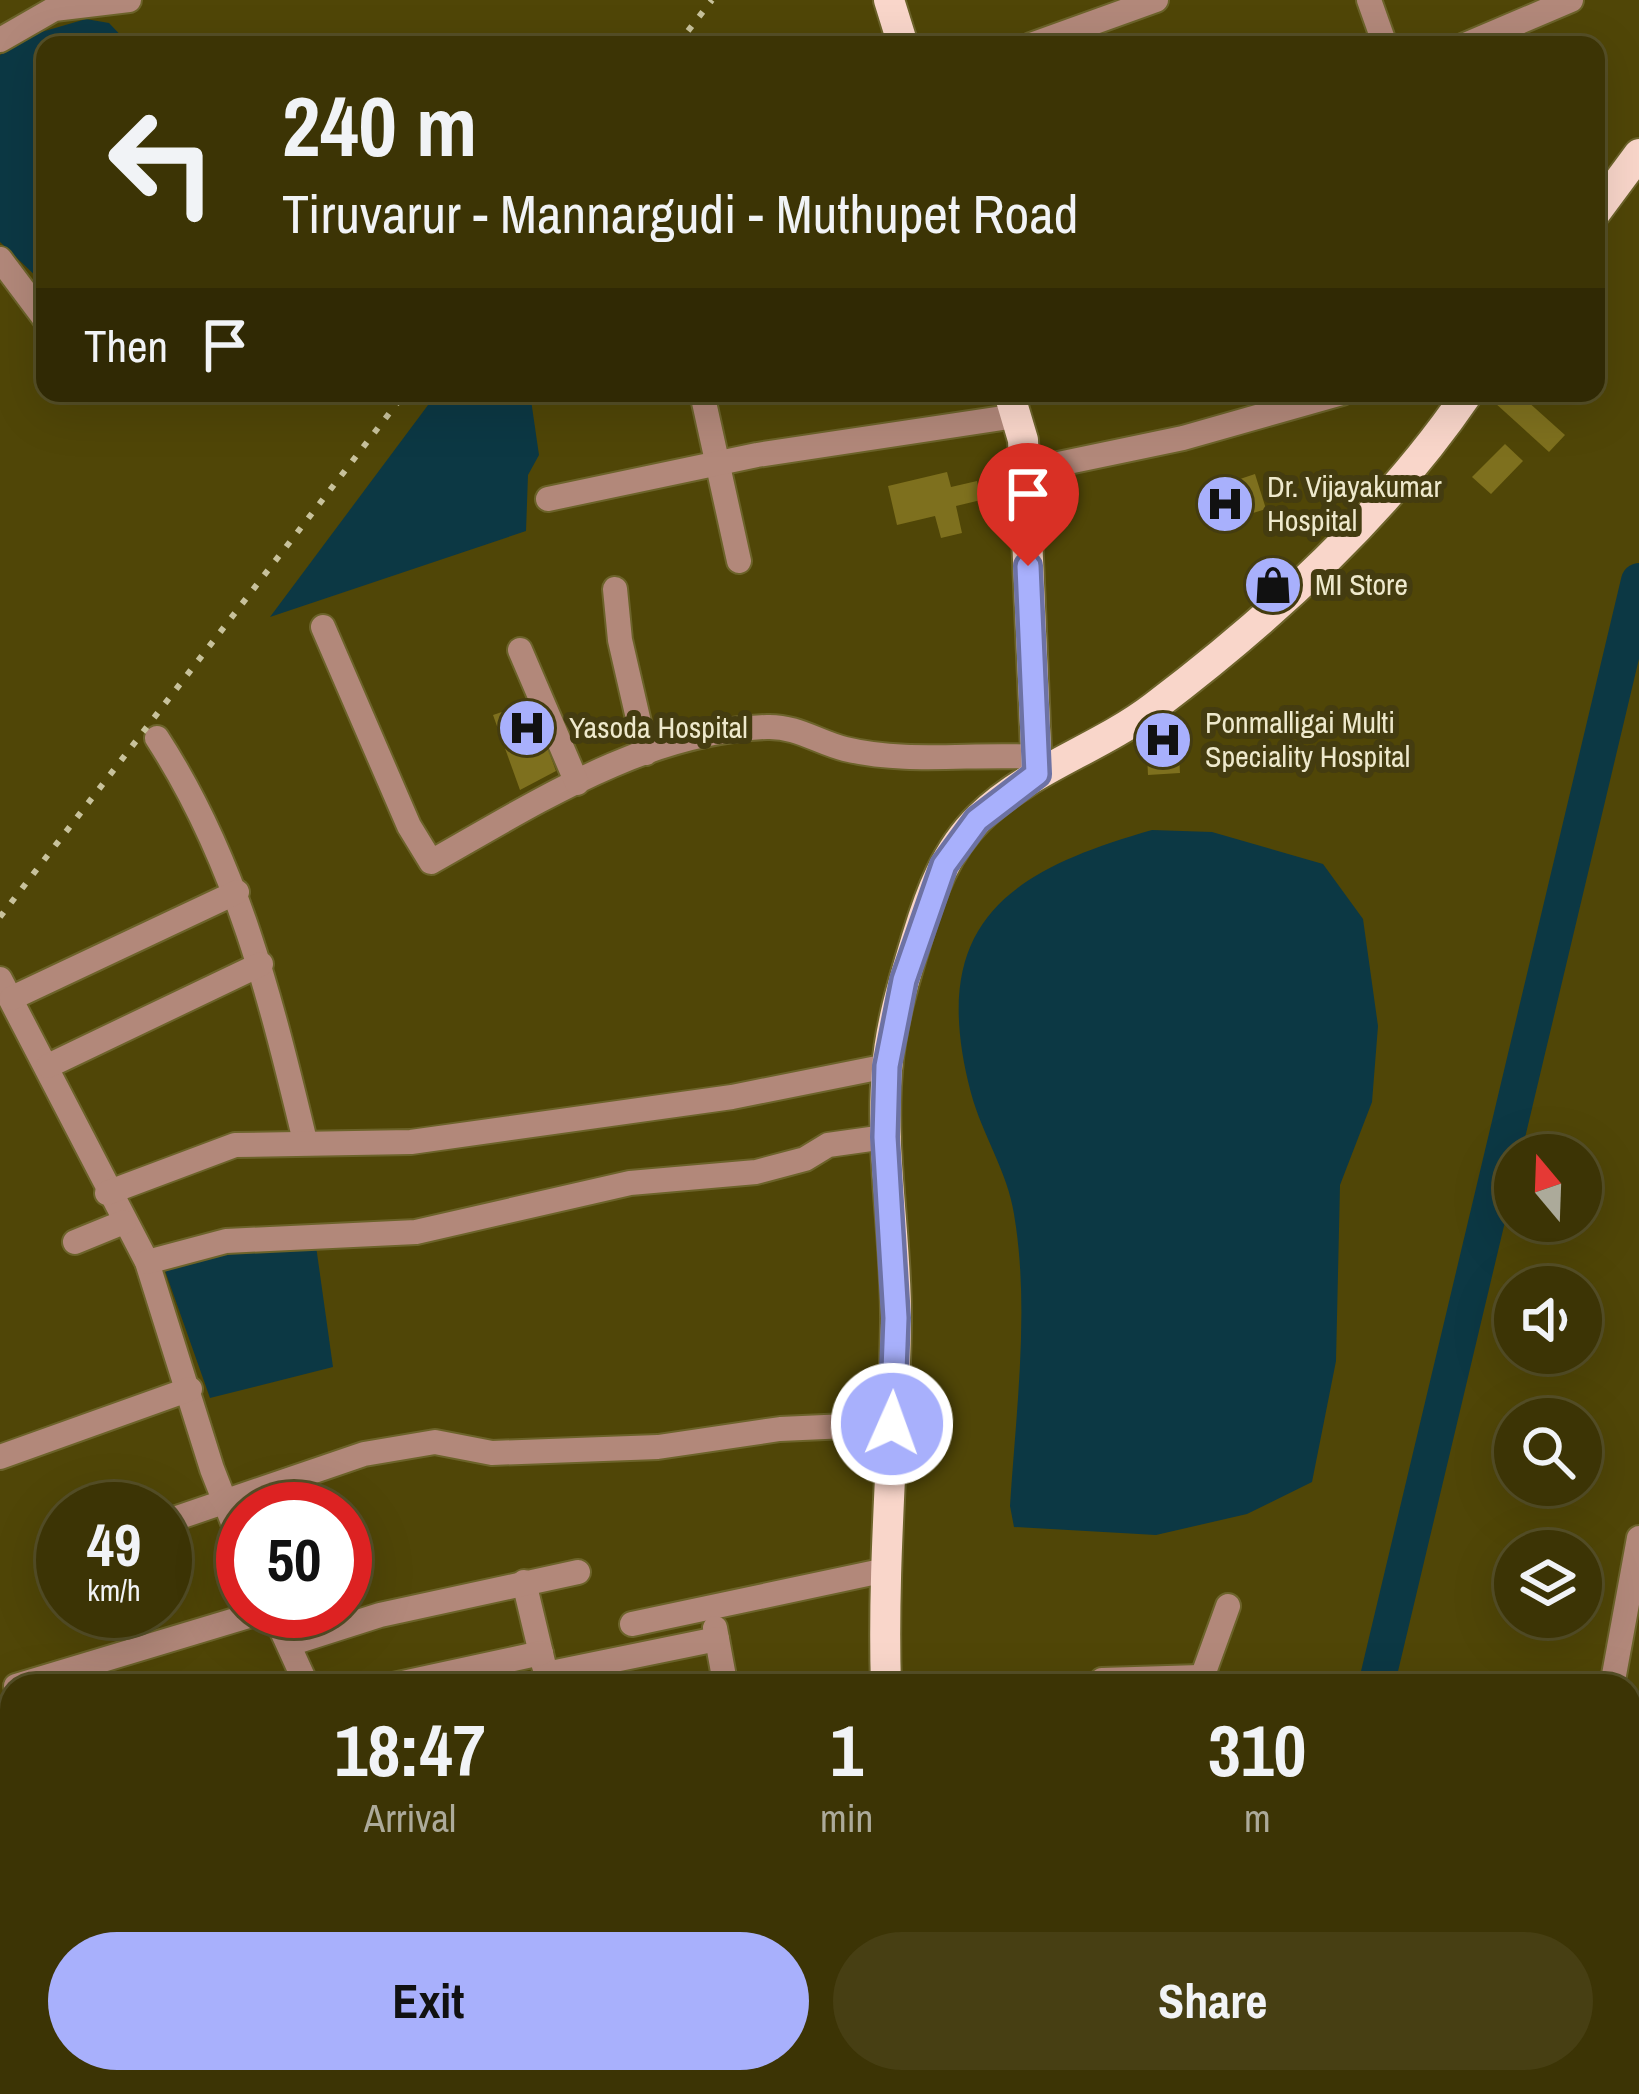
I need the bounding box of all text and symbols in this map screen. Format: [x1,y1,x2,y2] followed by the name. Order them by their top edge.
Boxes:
[282,69,477,182] text: 240 m
[84,84,240,240] icon: left
[282,177,1078,250] text: Tiruvarur - Mannargudi - Muthupet Road
[192,312,258,378] icon: arrive
[84,315,168,376] text: Then
[977,443,1079,566] pin
[995,461,1061,527] icon: arrive
[1267,466,1442,540] place label: Dr. Vijayakumar Hospital
[1194,473,1256,535] hospital icon: Dr. Vijayakumar Hospital
[1242,554,1304,616] shop icon: MI Store
[1315,564,1408,604] place label: MI Store
[496,697,558,759] hospital icon: Yasoda Hospital
[1205,702,1410,776] place label: Ponmalligai Multi Speciality Hospital
[569,707,748,747] place label: Yasoda Hospital
[1132,709,1194,771] hospital icon: Ponmalligai Multi Speciality Hospital
[1494,1134,1602,1242] north arrow
[1494,1134,1602,1638] map controls
[1494,1266,1602,1374] button: sound
[829,1361,955,1487] position arrow
[1494,1398,1602,1506] button: search
[216,1482,372,1638] speed limit sign: 50
[87,1504,141,1585] text: 49
[1494,1530,1602,1638] button: layers
[87,1570,141,1610] text: km/h
[335,1701,486,1798] text: 18:47
[830,1701,863,1798] text: 1
[1208,1701,1306,1798] text: 310
[364,1792,456,1844] text: Arrival
[820,1792,873,1844] text: min
[1244,1792,1271,1844] text: m
[48,1932,809,2070] button: Exit
[833,1932,1593,2070] button: Share

